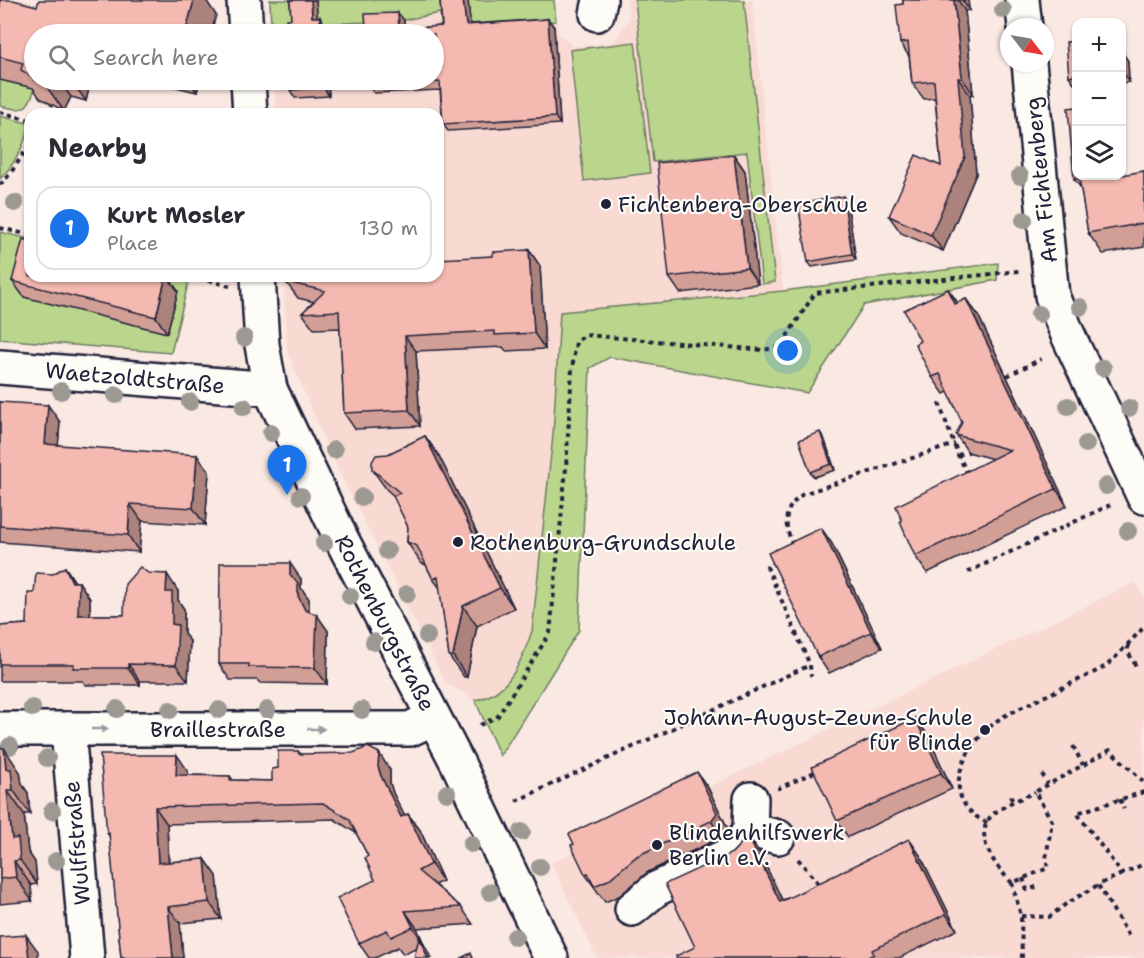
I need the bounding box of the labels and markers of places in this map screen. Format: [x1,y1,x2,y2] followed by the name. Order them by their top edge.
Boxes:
[618,190,868,219] place label: Fichtenberg-Oberschule
[599,197,613,211] marker: Fichtenberg-Oberschule
[268,446,306,495] pin: 1
[470,528,736,557] place label: Rothenburg-Grundschule
[451,535,465,549] marker: Rothenburg-Grundschule
[664,703,973,757] place label: Johann-August-Zeune-Schule für Blinde
[978,723,992,737] marker: Johann-August-Zeune-Schule für Blinde
[669,818,845,872] place label: Blindenhilfswerk Berlin e.V.
[650,838,664,852] marker: Blindenhilfswerk Berlin e.V.

